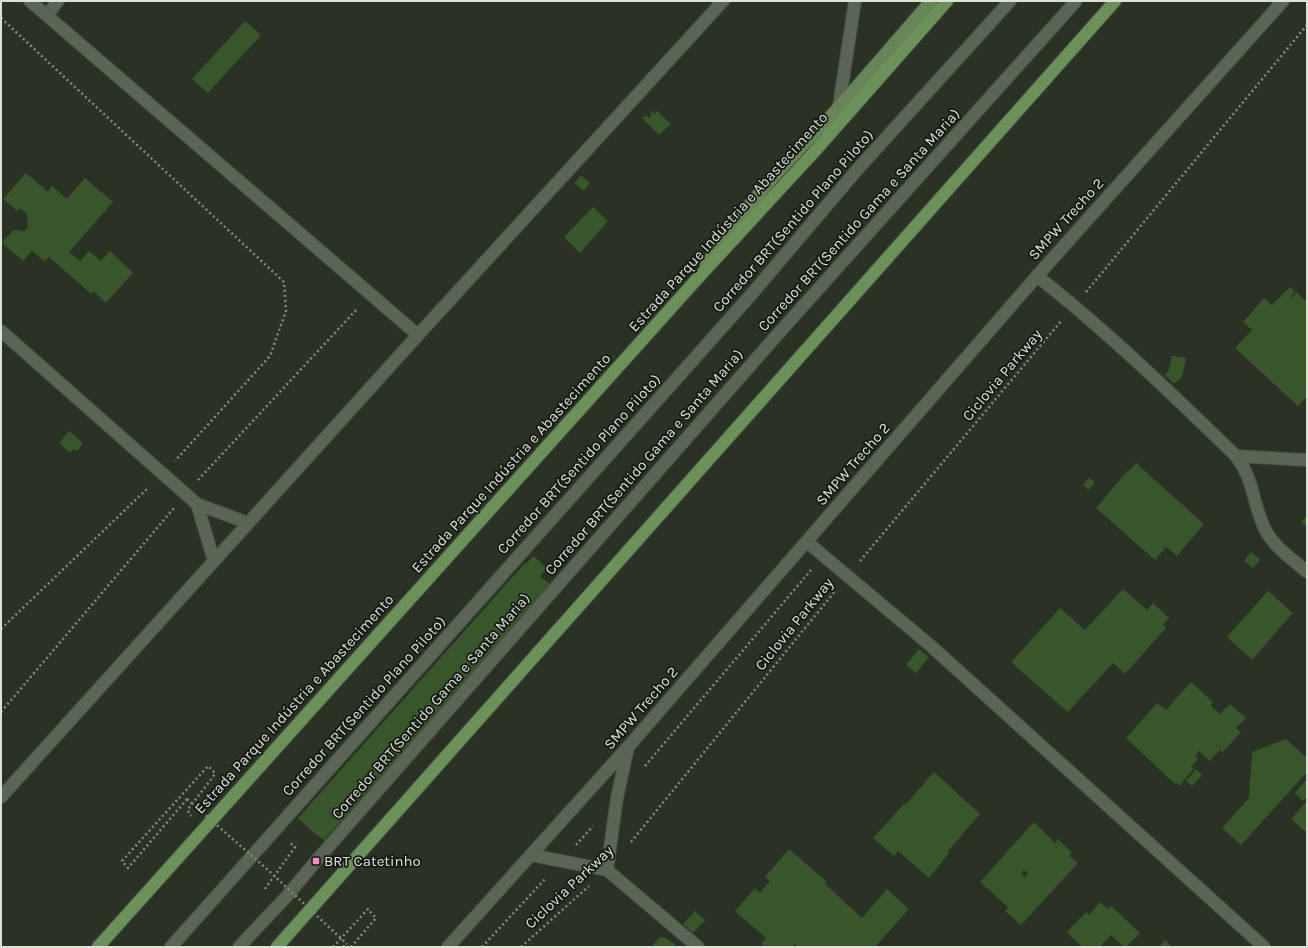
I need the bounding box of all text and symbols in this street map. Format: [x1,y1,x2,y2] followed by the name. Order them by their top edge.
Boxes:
[754,105,964,335] street label: Corredor BRT(Sentido Gama e Santa Maria)
[625,109,831,335] street label: Estrada Parque Indústria e Abastecimento
[709,126,877,316] street label: Corredor BRT(Sentido Plano Piloto)
[1025,174,1107,264] street label: SMPW Trecho 2
[958,325,1046,425] street label: Ciclovia Parkway
[541,345,747,579] street label: Corredor BRT(Sentido Gama e Santa Maria)
[408,350,614,576] street label: Estrada Parque Indústria e Abastecimento
[493,370,665,558] street label: Corredor BRT(Sentido Plano Piloto)
[812,419,894,509] street label: SMPW Trecho 2
[751,574,837,674] street label: Ciclovia Parkway
[328,589,534,823] street label: Corredor BRT(Sentido Gama e Santa Maria)
[191,591,397,817] street label: Estrada Parque Indústria e Abastecimento
[278,612,450,800] street label: Corredor BRT(Sentido Plano Piloto)
[600,663,682,753] street label: SMPW Trecho 2
[521,841,617,933] street label: Ciclovia Parkway
[324,852,421,870] place label: BRT Catetinho
[311,856,321,866] marker: BRT Catetinho

